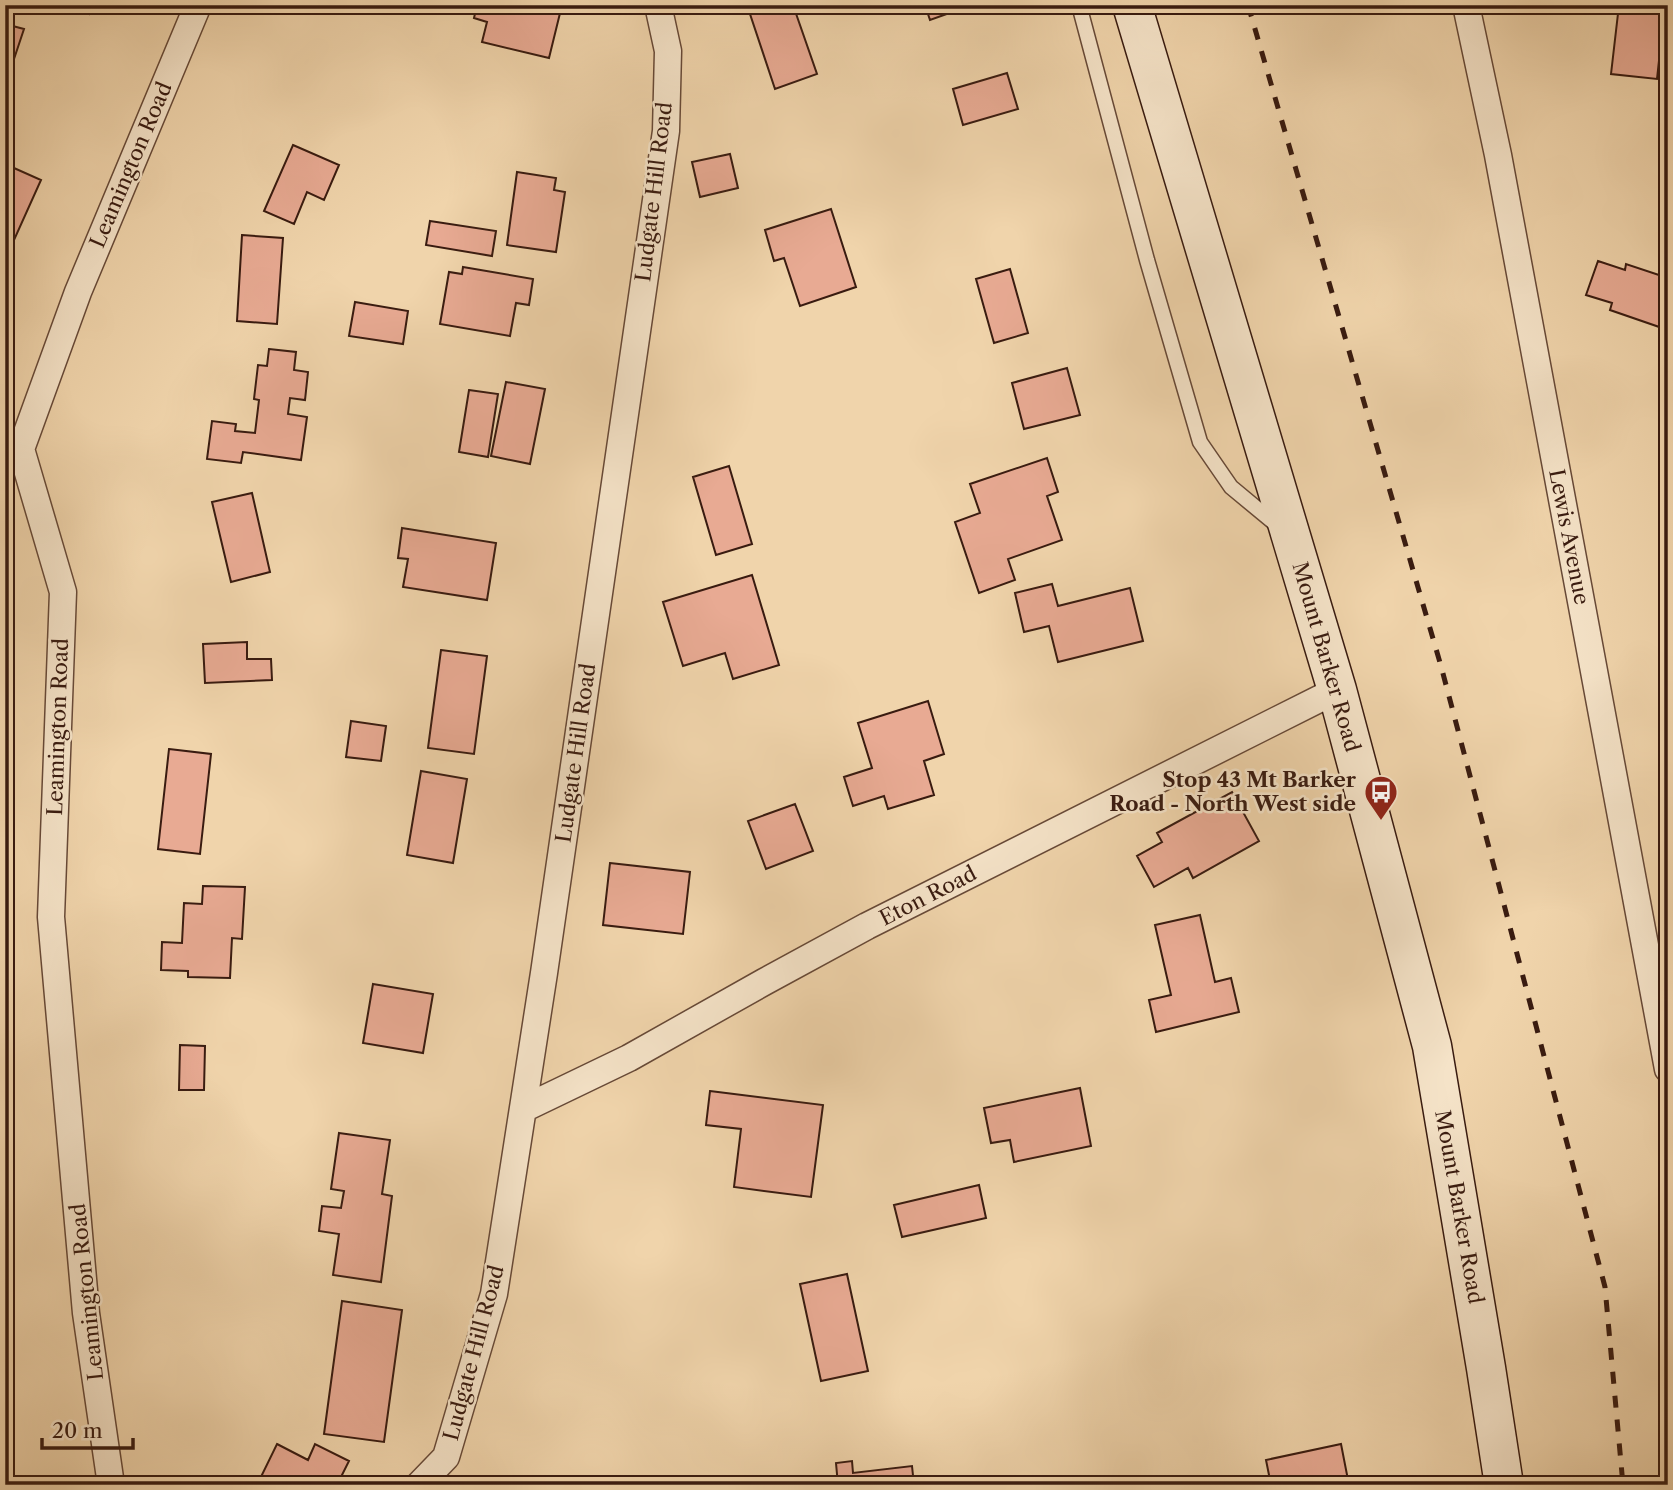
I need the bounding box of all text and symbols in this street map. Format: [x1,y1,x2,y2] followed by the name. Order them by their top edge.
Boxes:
[84,78,177,251] street label: Leamington Road
[630,101,677,283] street label: Ludgate Hill Road
[1544,467,1595,607] street label: Lewis Avenue
[1287,559,1366,755] street label: Mount Barker Road
[42,638,73,816] street label: Leamington Road
[551,662,600,844] street label: Ludgate Hill Road
[1109,767,1357,816] place label: Stop 43 Mt Barker Road - North West side
[1362,773,1400,822] bus stop icon: Stop 43 Mt Barker Road - North West side
[875,860,981,931] street label: Eton Road
[1430,1108,1489,1306] street label: Mount Barker Road
[65,1202,108,1382] street label: Leamington Road
[438,1262,509,1443] street label: Ludgate Hill Road
[42,1406,133,1450] scale bar
[52,1418,103,1443] text: 20 m

